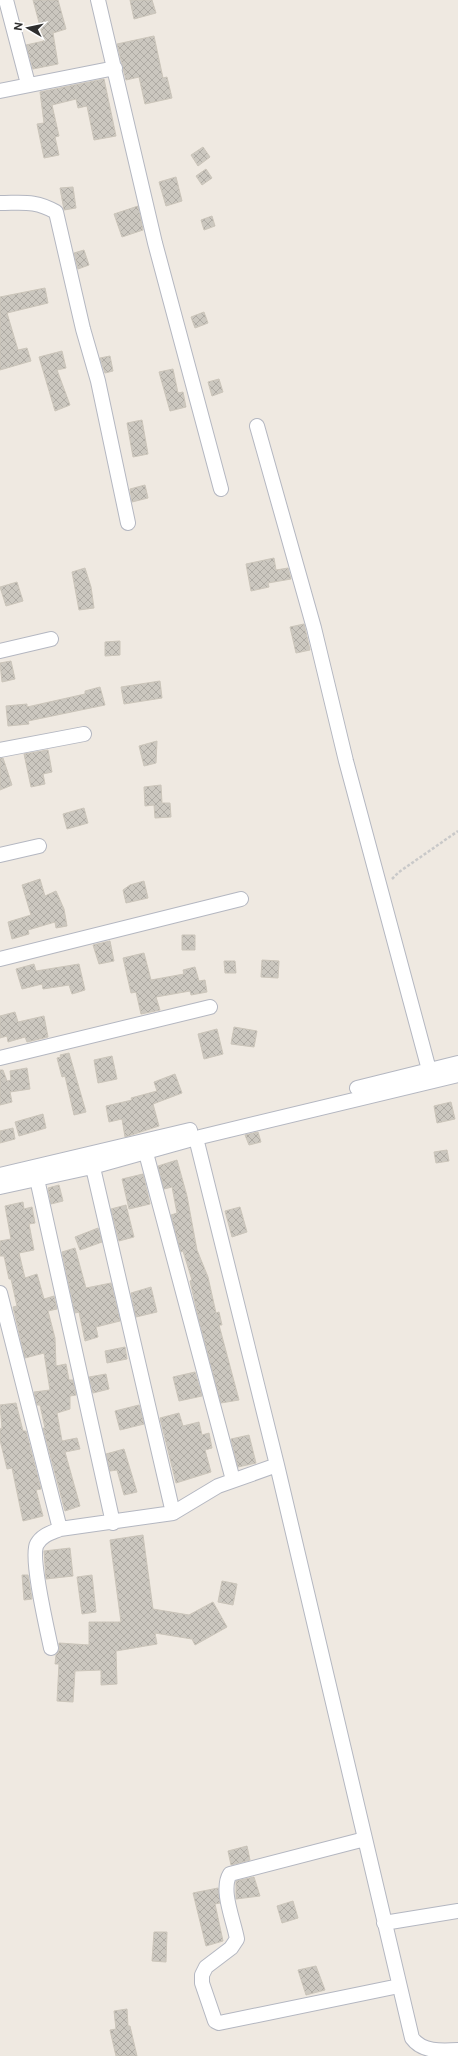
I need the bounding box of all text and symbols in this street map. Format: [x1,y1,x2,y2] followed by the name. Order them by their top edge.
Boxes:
[8,8,48,48] north arrow
[12,21,25,32] text: N

